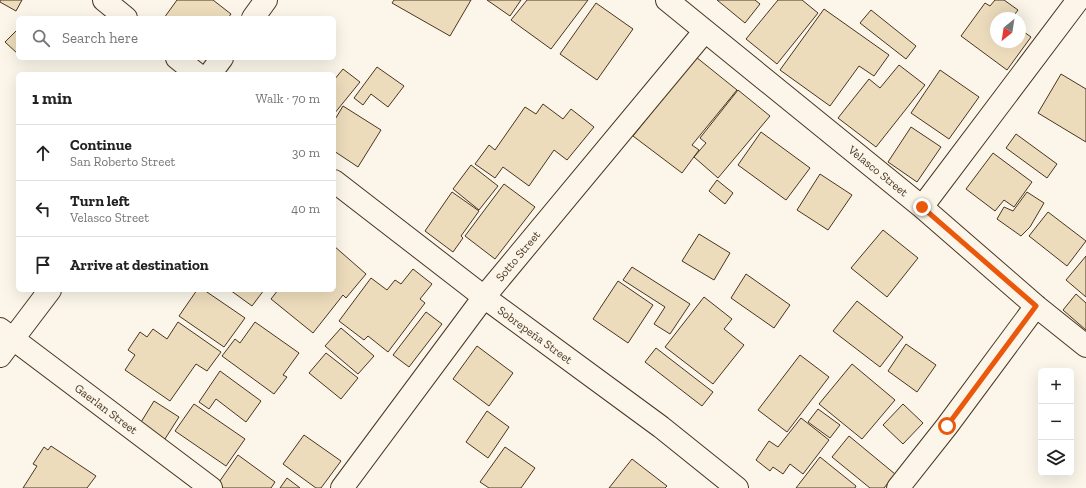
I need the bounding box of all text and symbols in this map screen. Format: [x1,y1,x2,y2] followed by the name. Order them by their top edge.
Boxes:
[990,12,1026,48] north arrow
[16,16,336,60] search box
[30,27,52,49] icon: search
[62,29,138,47] text: Search here
[32,88,72,108] text: 1 min
[255,91,320,106] text: Walk · 70 m
[70,136,132,154] text: Continue
[32,142,54,164] icon: ahead
[844,142,911,200] street label: Velasco Street
[292,145,320,160] text: 30 m
[70,154,175,169] text: San Roberto Street
[70,192,130,210] text: Turn left
[32,198,54,220] icon: left
[913,198,931,216] route end
[291,201,320,216] text: 40 m
[70,210,149,225] text: Velasco Street
[493,227,544,284] street label: Sotto Street
[32,254,54,276] icon: arrive
[70,256,209,274] text: Arrive at destination
[495,303,576,367] street label: Sobrepeña Street
[1038,368,1074,476] map controls
[1038,368,1074,404] button: +
[72,381,141,437] street label: Gaerlan Street
[1038,404,1074,440] button: −
[938,417,956,435] route start
[1038,440,1074,476] button: layers

